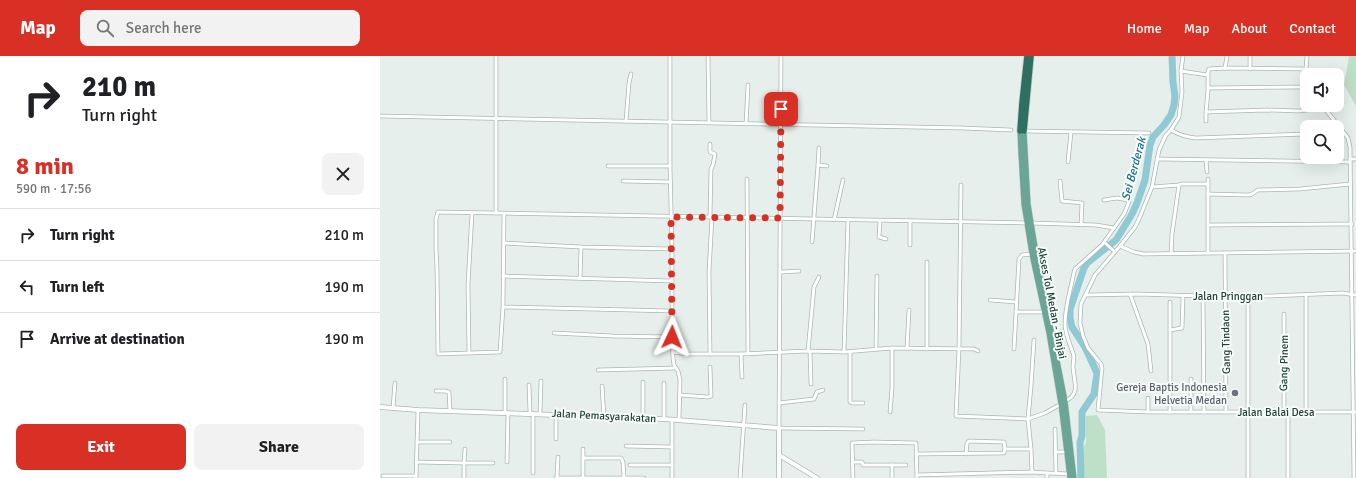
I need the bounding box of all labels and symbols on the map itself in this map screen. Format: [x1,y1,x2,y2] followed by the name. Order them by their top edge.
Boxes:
[764,92,798,126] pin
[1118,135,1150,202] water label: Sei Berderak
[1035,246,1069,360] street label: Akses Tol Medan - Binjai
[1193,290,1263,303] street label: Jalan Pringgan
[1219,310,1233,374] street label: Gang Tindaon
[651,316,693,358] position arrow
[1277,334,1291,391] street label: Gang Pinem
[1116,381,1227,407] place label: Gereja Baptis Indonesia Helvetia Medan
[1230,388,1240,398] marker: Gereja Baptis Indonesia Helvetia Medan
[1238,406,1315,419] street label: Jalan Balai Desa
[551,407,657,425] street label: Jalan Pemasyarakatan

